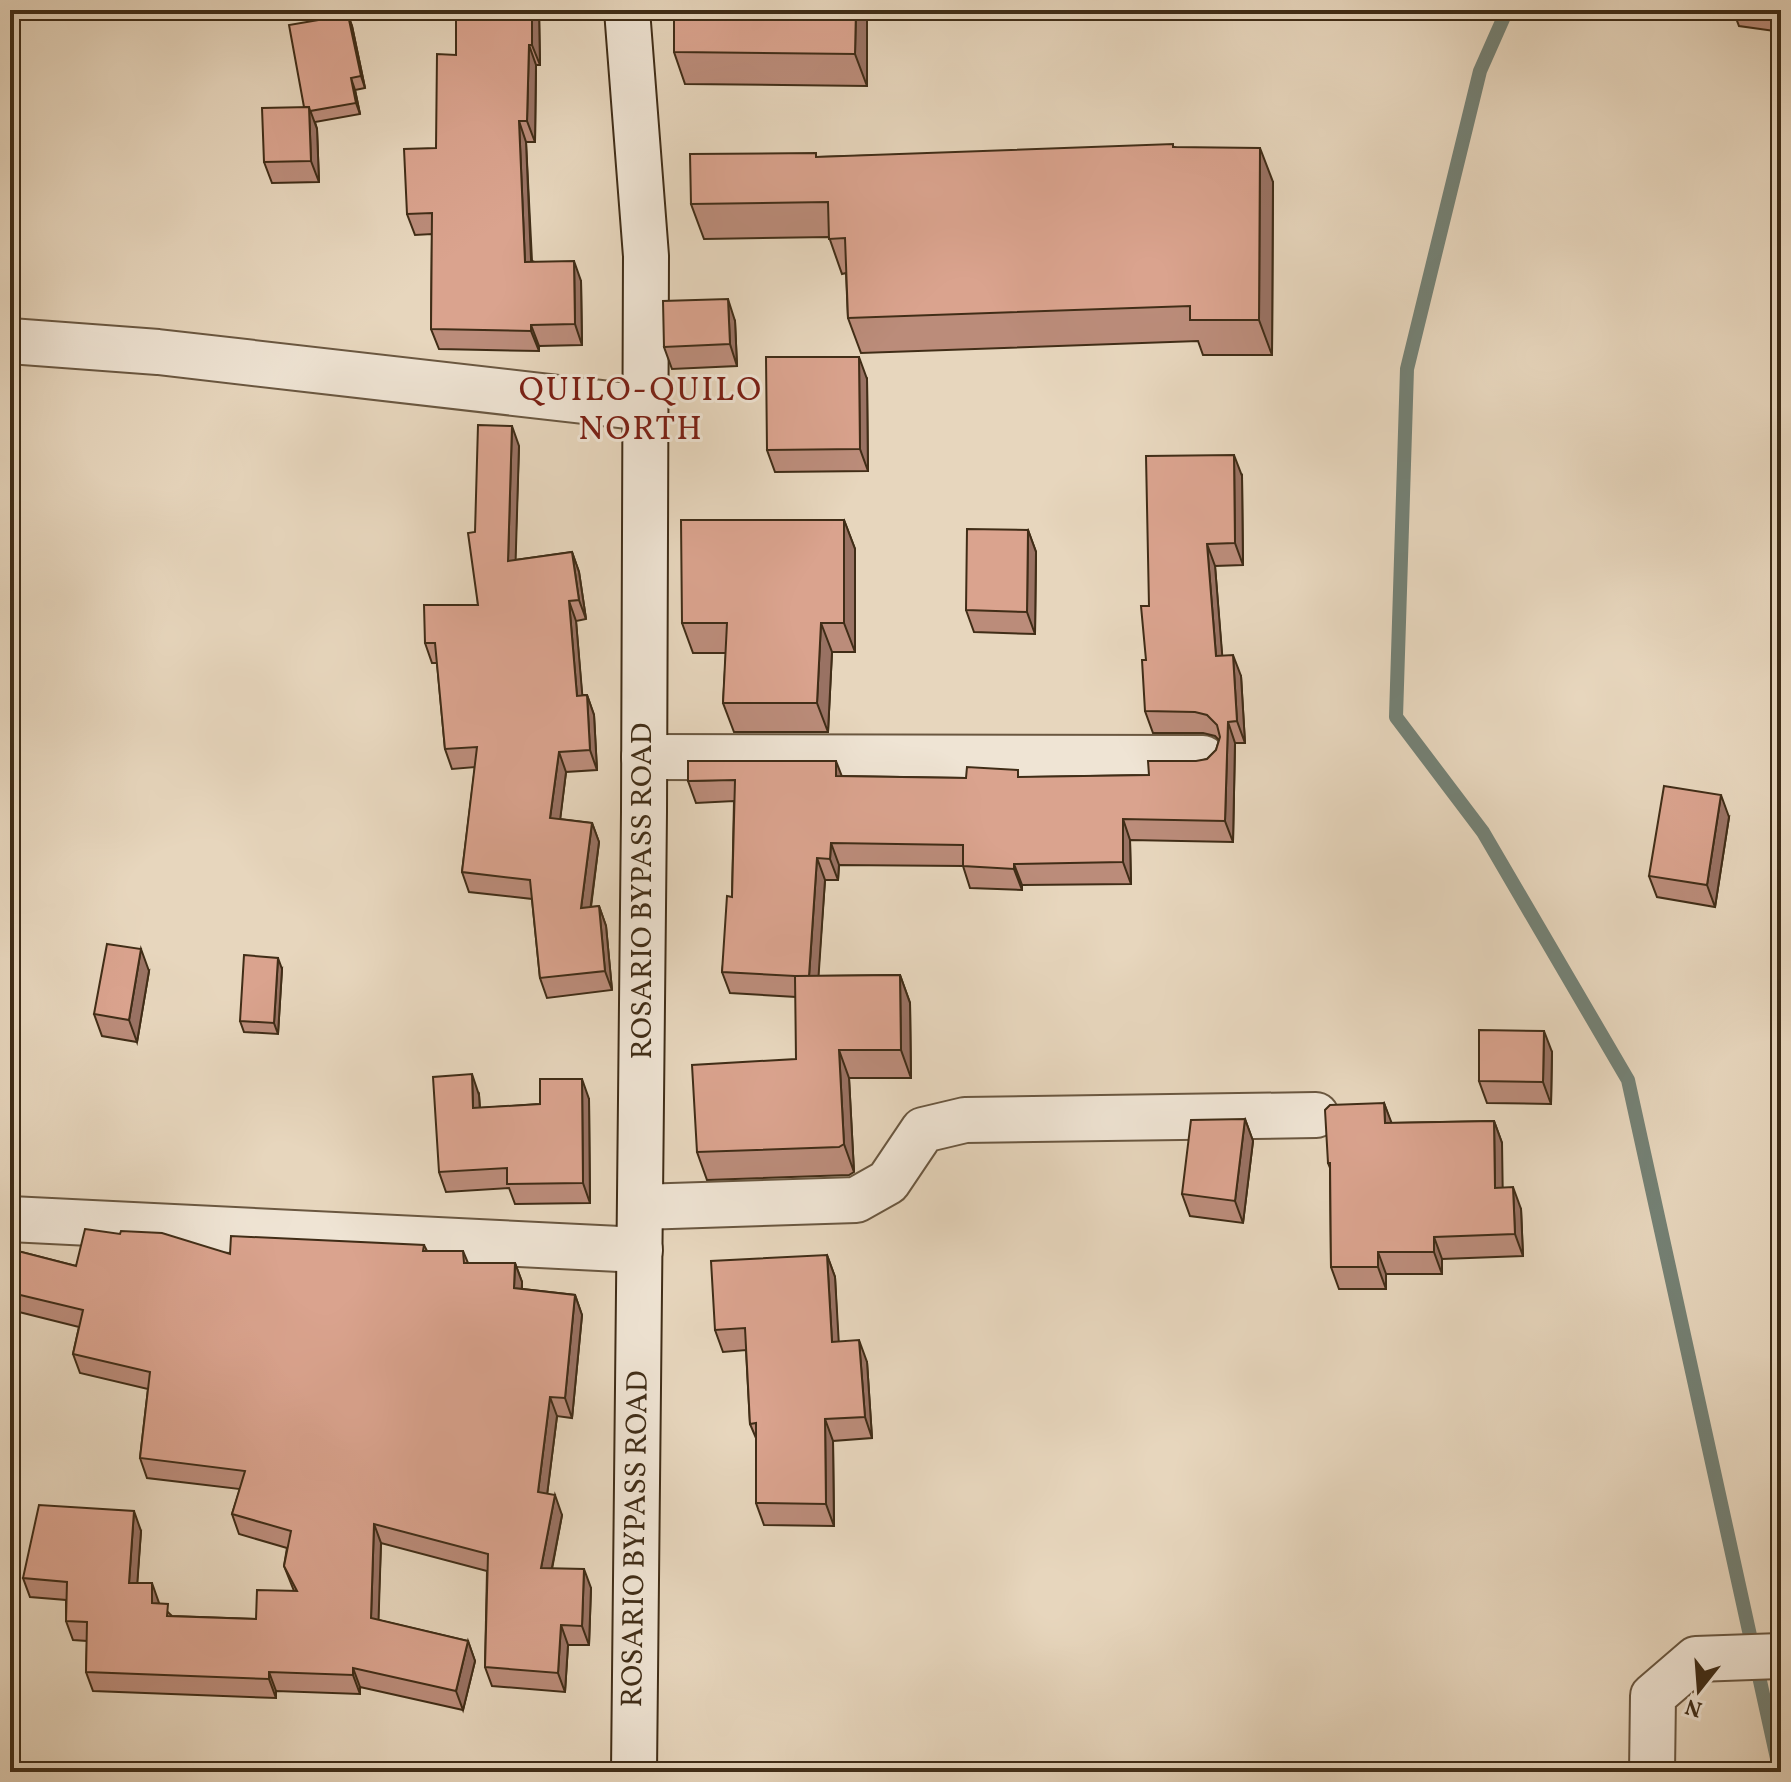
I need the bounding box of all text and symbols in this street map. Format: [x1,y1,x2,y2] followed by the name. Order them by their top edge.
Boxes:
[519,368,763,454] district label: QUILO-QUILO NORTH
[622,723,664,1059] street label: ROSARIO BYPASS ROAD
[612,1370,660,1708] street label: ROSARIO BYPASS ROAD
[1659,1650,1739,1730] north arrow
[1682,1690,1706,1724] text: N

